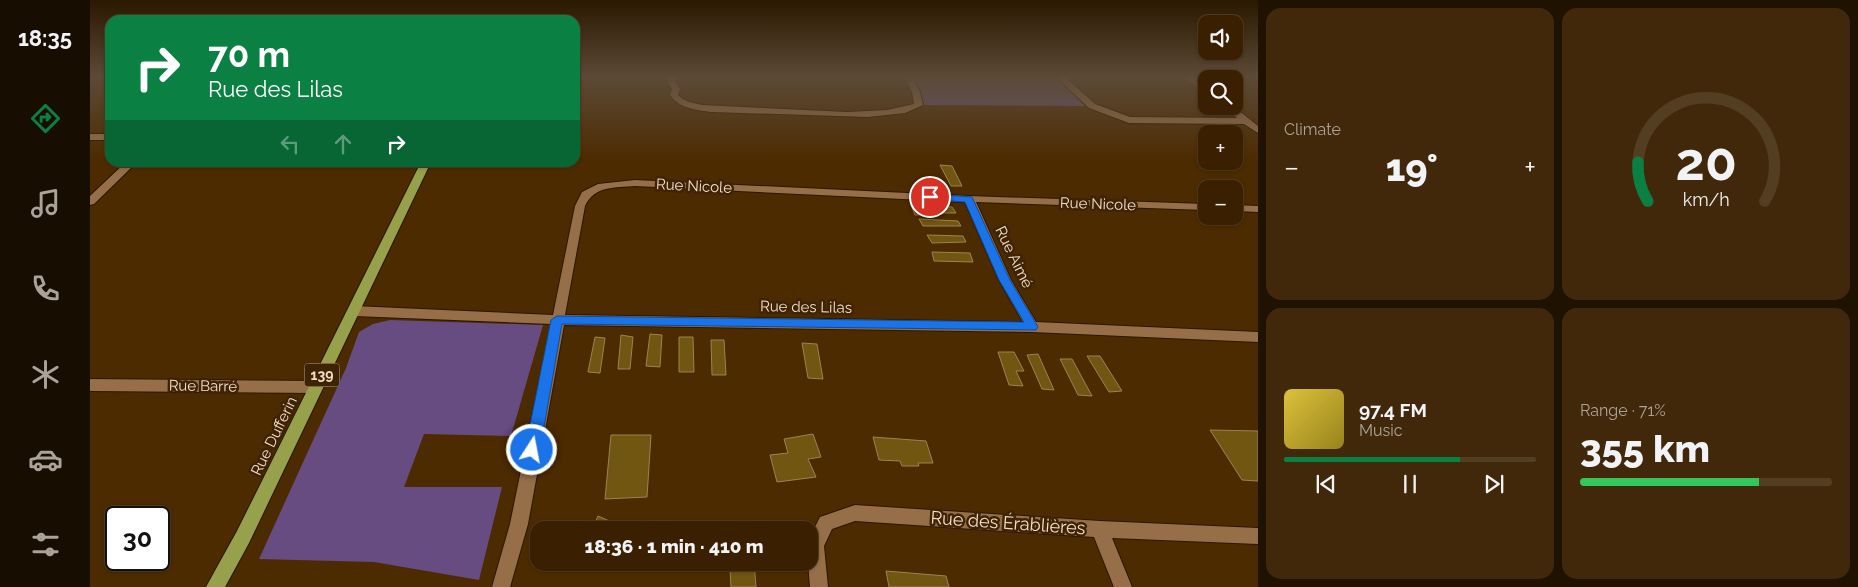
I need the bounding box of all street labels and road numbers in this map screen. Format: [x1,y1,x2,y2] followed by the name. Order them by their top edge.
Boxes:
[656,175,733,197] street label: Rue Nicole
[1060,194,1137,214] street label: Rue Nicole
[991,223,1037,291] street label: Rue Aimé
[760,297,852,317] street label: Rue des Lilas
[304,364,340,386] road number: 139
[169,376,238,396] street label: Rue Barré
[247,394,301,478] street label: Rue Dufferin
[930,506,1087,538] street label: Rue des Érablières

